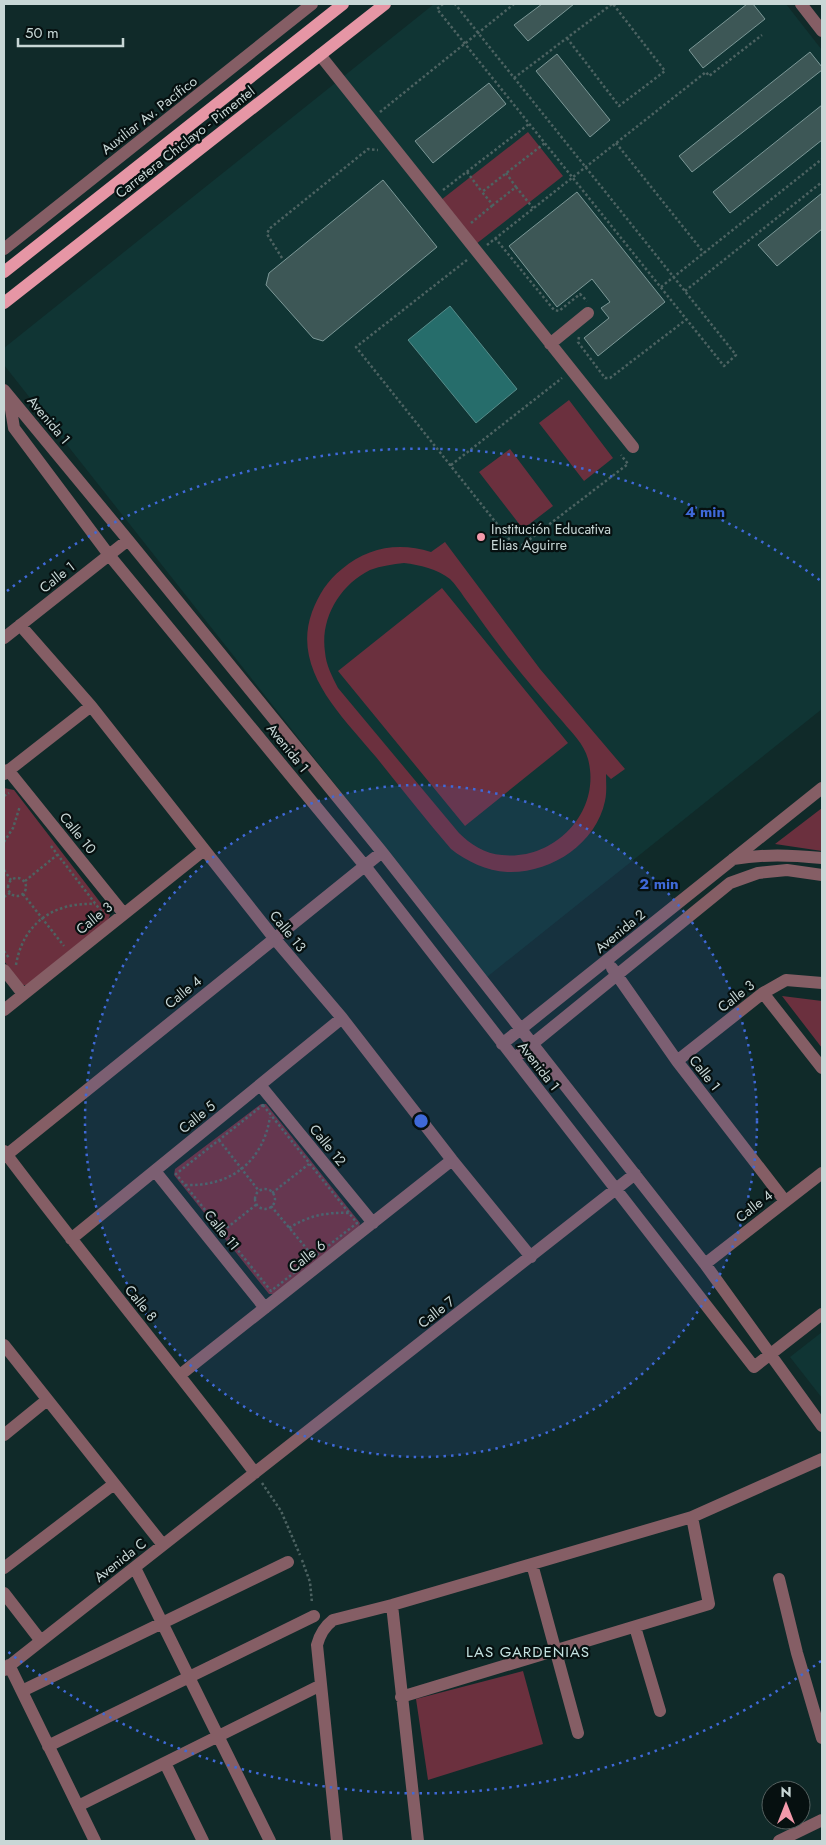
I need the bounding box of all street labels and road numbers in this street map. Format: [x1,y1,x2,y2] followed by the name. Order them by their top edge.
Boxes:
[97,71,202,159] street label: Auxiliar Av. Pacífico
[111,81,259,203] street label: Carretera Chiclayo - Pimentel
[23,391,75,449] street label: Avenida 1
[35,557,79,597] street label: Calle 1
[262,719,314,777] street label: Avenida 1
[55,808,101,858] street label: Calle 10
[71,897,117,939] street label: Calle 3
[591,904,649,958] street label: Avenida 2
[265,906,311,956] street label: Calle 13
[160,971,206,1013] street label: Calle 4
[713,975,759,1017] street label: Calle 3
[513,1037,565,1095] street label: Avenida 1
[685,1051,725,1095] street label: Calle 1
[174,1096,220,1138] street label: Calle 5
[305,1120,351,1170] street label: Calle 12
[731,1185,777,1227] street label: Calle 4
[200,1206,244,1254] street label: Calle 11
[284,1235,330,1277] street label: Calle 6
[120,1280,162,1326] street label: Calle 8
[413,1291,459,1333] street label: Calle 7
[90,1533,150,1587] street label: Avenida C

